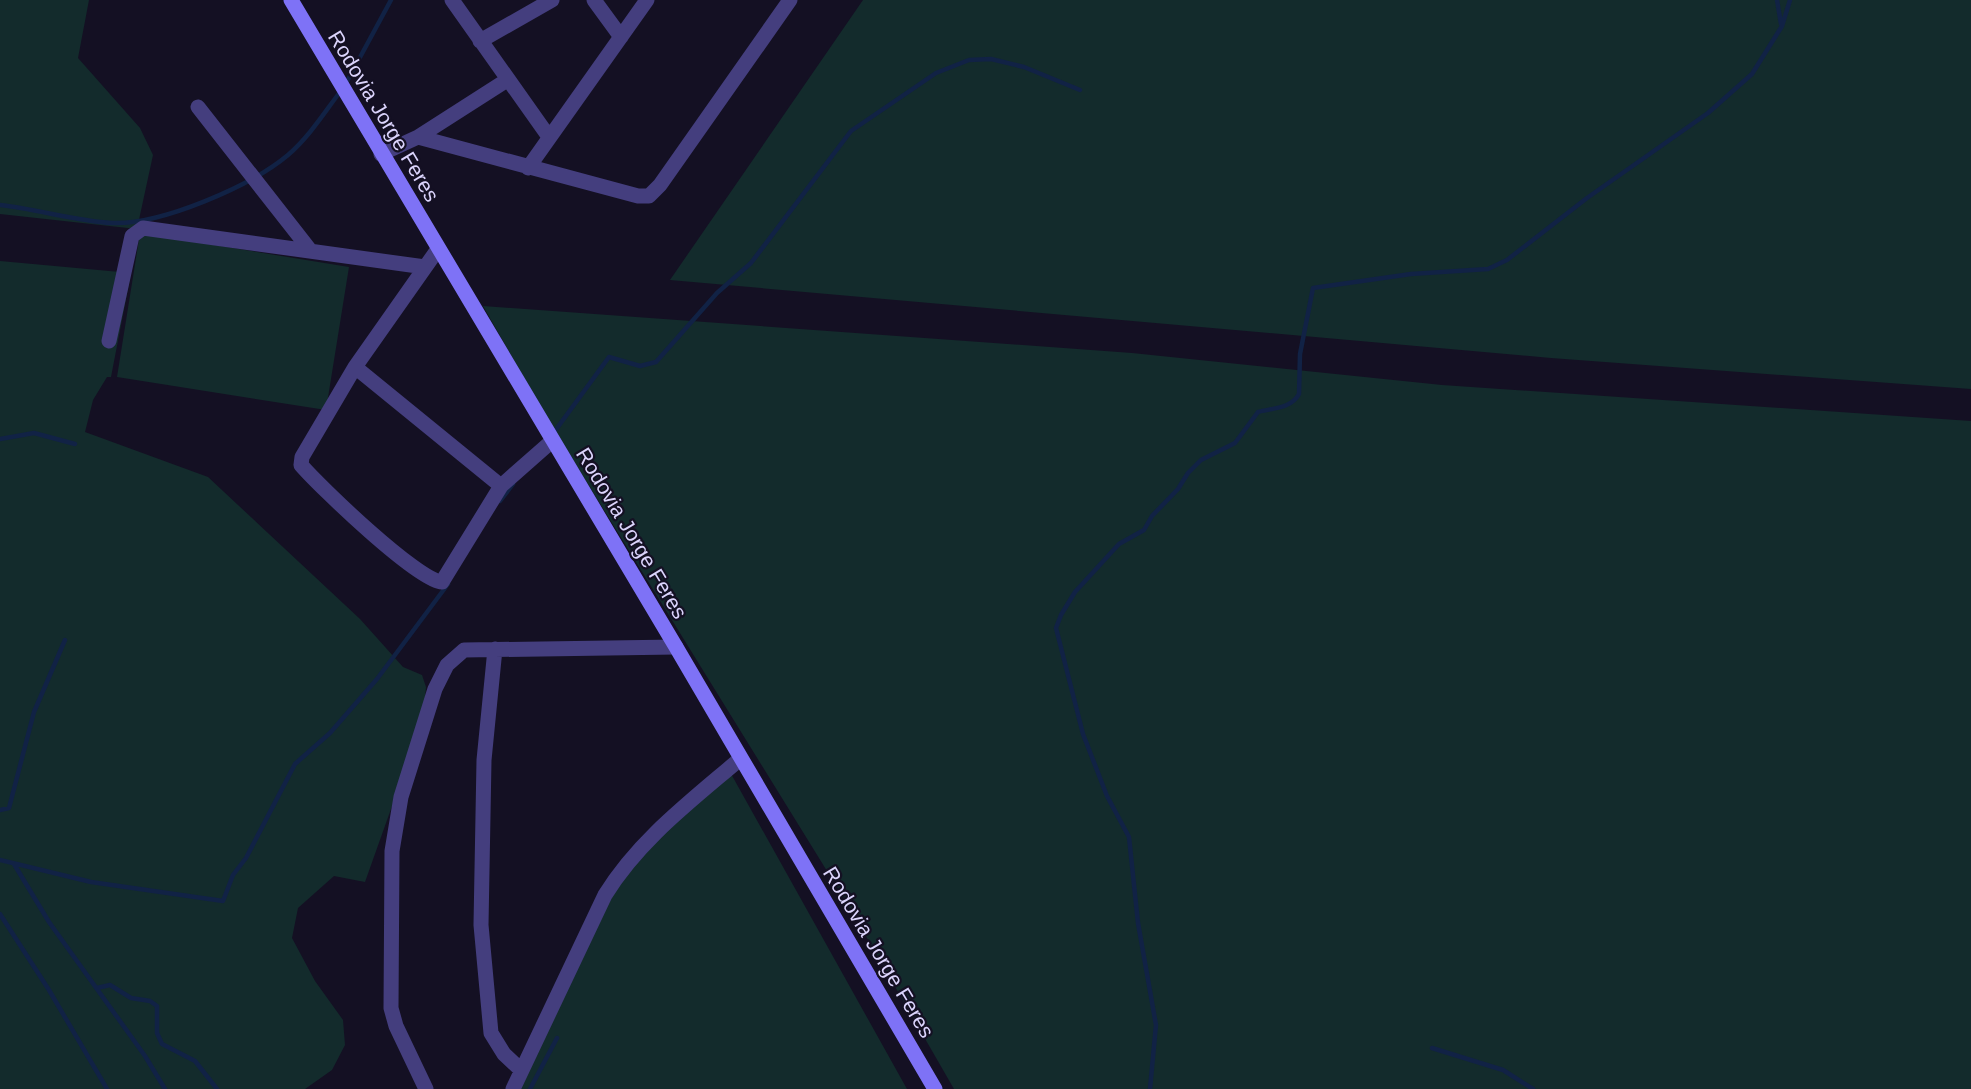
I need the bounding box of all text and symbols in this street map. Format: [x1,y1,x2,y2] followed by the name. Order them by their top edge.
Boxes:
[324,27,444,205] street label: Rodovia Jorge Feres
[572,444,692,622] street label: Rodovia Jorge Feres
[819,863,939,1041] street label: Rodovia Jorge Feres

